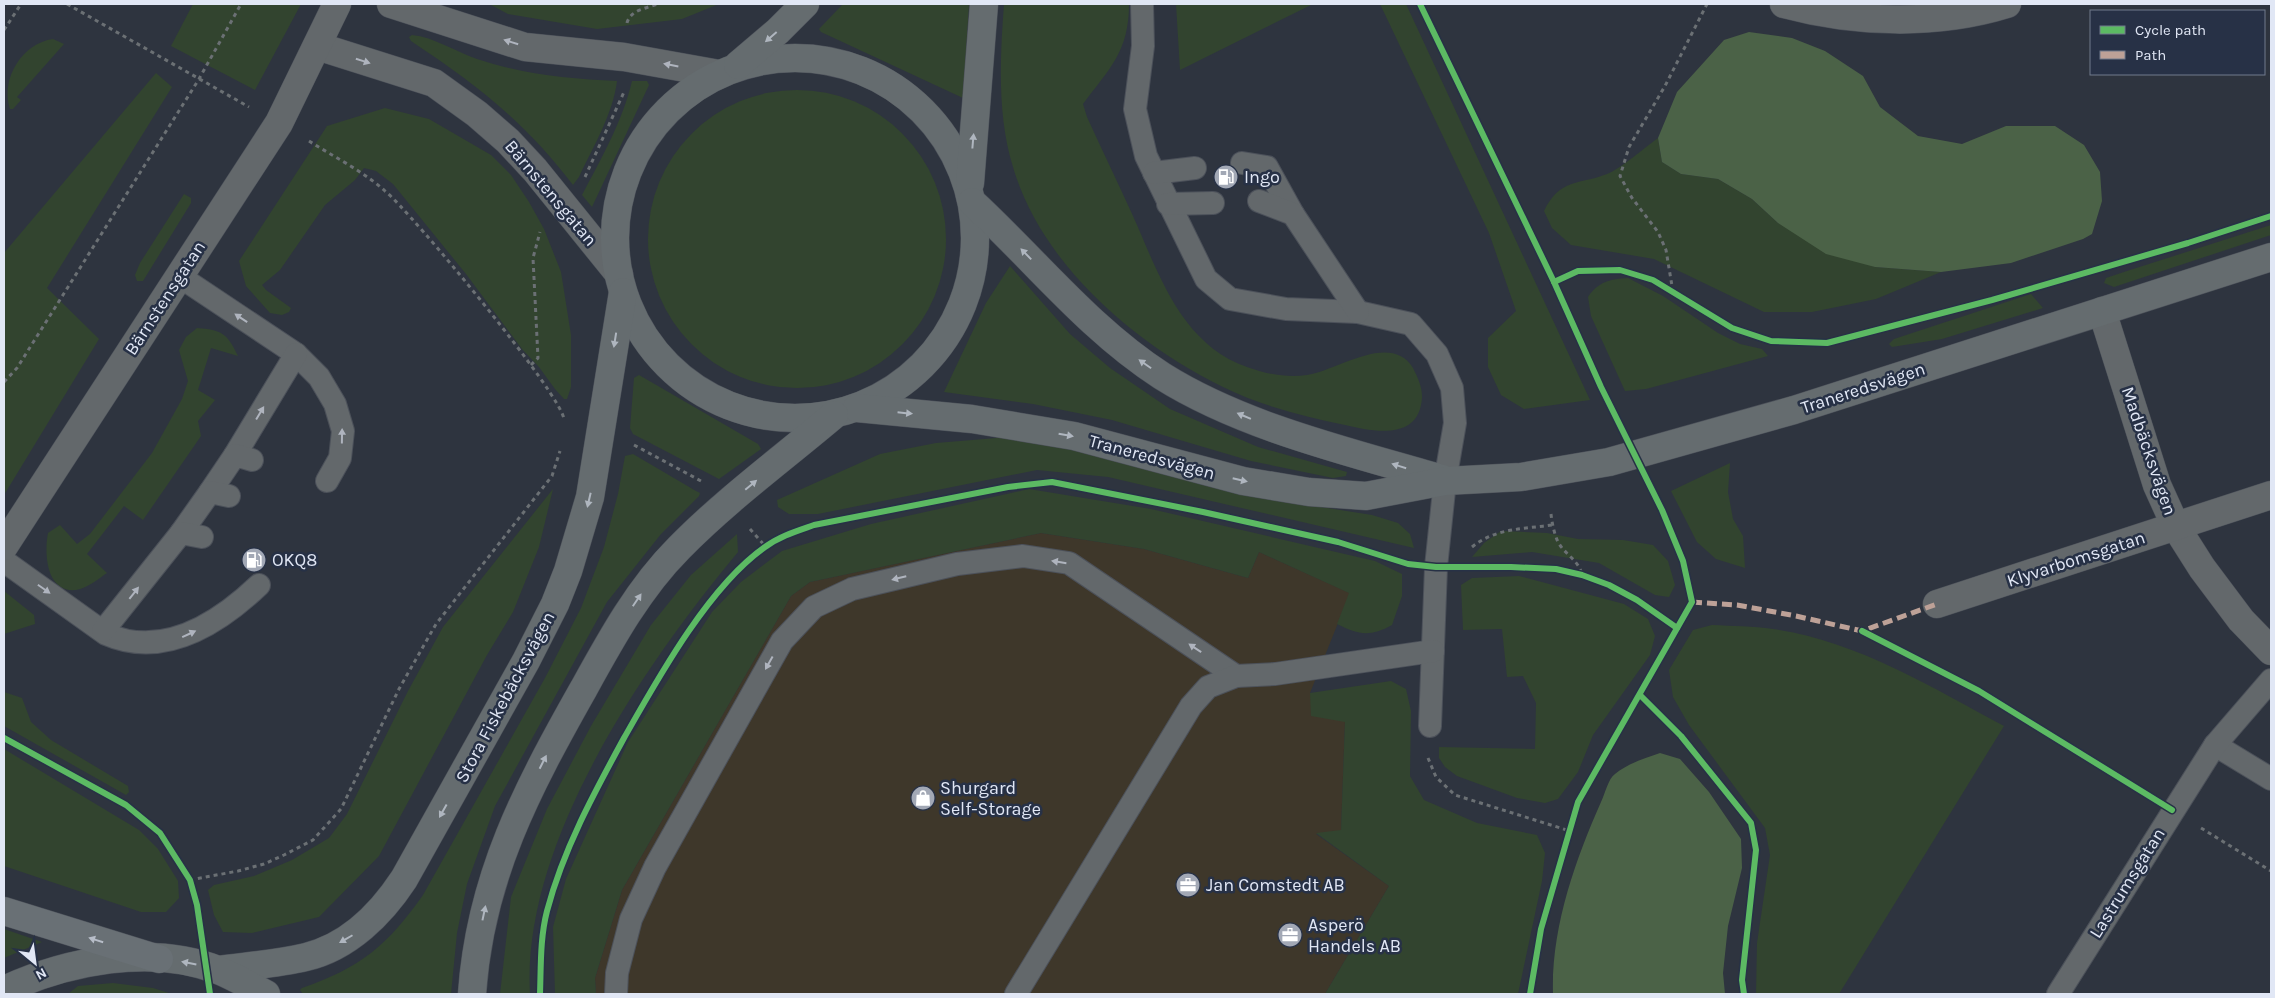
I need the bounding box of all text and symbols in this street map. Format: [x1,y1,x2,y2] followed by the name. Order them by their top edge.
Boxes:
[2090,10,2265,75] legend
[2135,21,2206,39] text: Cycle path
[766,31,778,43] one-way arrow
[503,38,518,46] one-way arrow
[2135,46,2166,64] text: Path
[356,57,371,65] one-way arrow
[663,61,679,69] one-way arrow
[969,132,977,148] one-way arrow
[500,135,602,251] street label: Bärnstensgatan
[1213,164,1239,190] fuel station icon: Ingo
[1244,166,1280,188] place label: Ingo
[120,237,210,359] street label: Bärnstensgatan
[1020,249,1032,261] one-way arrow
[235,313,248,323] one-way arrow
[611,332,619,348] one-way arrow
[1798,358,1928,418] street label: Traneredsvägen
[1138,359,1152,369] one-way arrow
[2117,384,2181,518] street label: Madbäcksvägen
[256,406,265,419] one-way arrow
[897,409,913,417] one-way arrow
[1237,411,1251,419] one-way arrow
[338,428,346,444] one-way arrow
[1087,430,1217,484] street label: Traneredsvägen
[1058,431,1074,439] one-way arrow
[1391,462,1406,470] one-way arrow
[1233,476,1248,484] one-way arrow
[744,479,757,490] one-way arrow
[585,493,593,508] one-way arrow
[2004,526,2148,592] street label: Klyvarbomsgatan
[241,547,267,573] fuel station icon: OKQ8
[272,549,317,571] place label: OKQ8
[1050,557,1066,565] one-way arrow
[891,574,906,582] one-way arrow
[37,584,50,594] one-way arrow
[128,587,139,600] one-way arrow
[632,593,642,607] one-way arrow
[451,608,559,786] street label: Stora Fiskebäcksvägen
[182,630,196,638] one-way arrow
[1189,643,1202,653] one-way arrow
[765,656,774,670] one-way arrow
[539,755,547,769] one-way arrow
[940,777,1041,820] place label: Shurgard Self-Storage
[910,785,936,811] shop icon: Shurgard Self-Storage
[438,804,447,817] one-way arrow
[2084,824,2170,942] street label: Lastrumsgatan
[1175,872,1201,898] office icon: Jan Comstedt AB
[1206,874,1345,896] place label: Jan Comstedt AB
[480,905,488,921] one-way arrow
[1308,914,1401,957] place label: Asperö Handels AB
[1277,922,1303,948] office icon: Asperö Handels AB
[340,934,353,943] one-way arrow
[88,935,103,943] one-way arrow
[10,938,60,988] north arrow
[180,959,196,967] one-way arrow
[33,964,50,984] text: N

